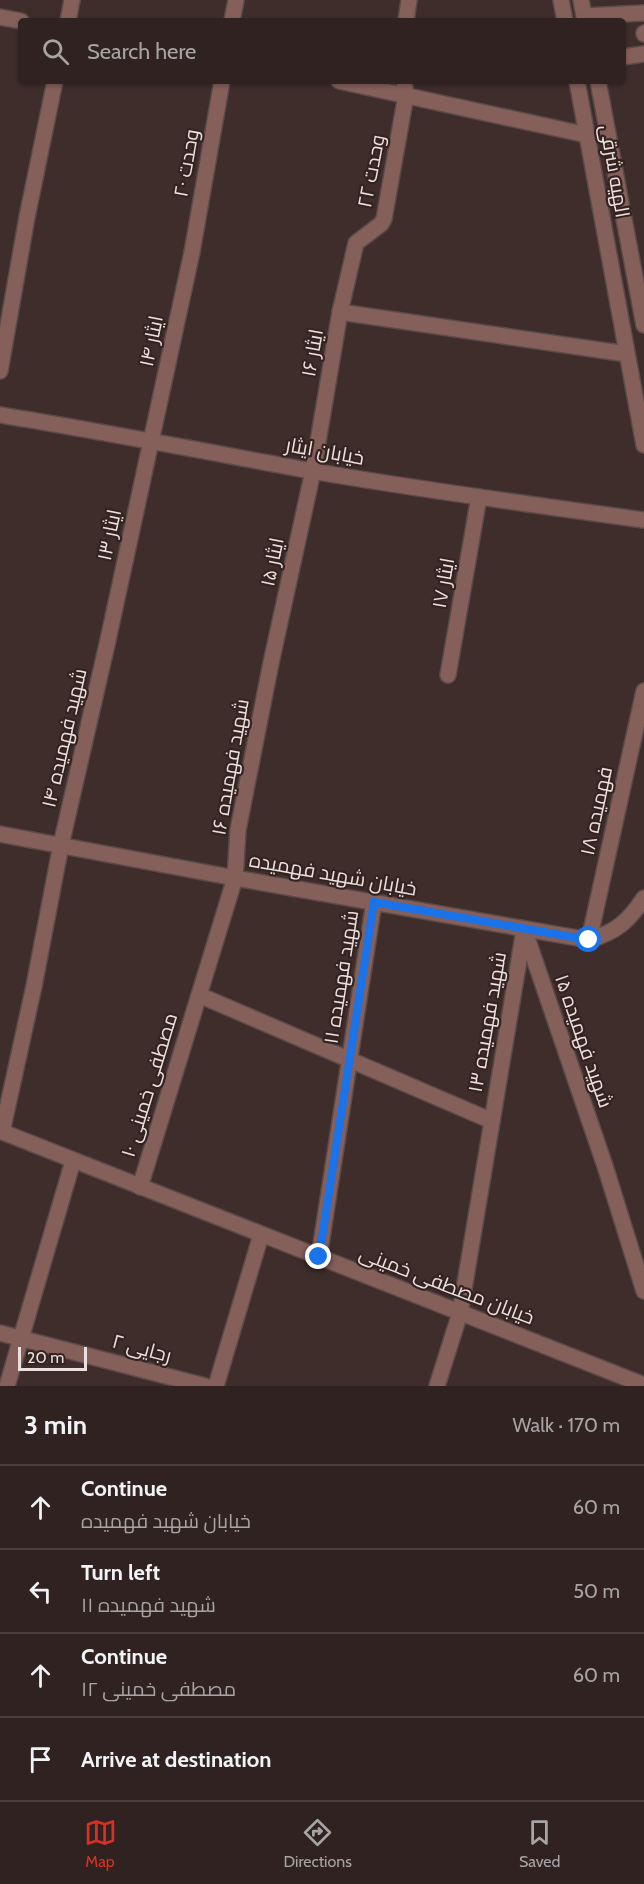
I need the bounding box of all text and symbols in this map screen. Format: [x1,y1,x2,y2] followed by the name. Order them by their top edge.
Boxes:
[18,18,626,84] search box
[39,35,72,68] icon: search
[87,38,196,65] text: Search here
[594,123,635,220] street label: الهیه شرقی
[168,127,204,199] street label: وحدت ۲۰
[352,132,390,210] street label: وحدت ۲۲
[134,313,168,369] street label: ایثار ۱۴
[296,327,328,379] street label: ایثار ۱۶
[283,432,366,471] street label: خیابان ایثار
[92,507,126,563] street label: ایثار ۱۳
[255,535,289,589] street label: ایثار ۱۵
[427,556,459,610] street label: ایثار ۱۷
[36,666,93,810] street label: شهید فهمیده ۱۴
[206,697,255,837] street label: شهید فهمیده ۱۶
[575,764,618,858] street label: فهمیده ۱۸
[247,847,419,902] street label: خیابان شهید فهمیده
[319,909,364,1046] street label: شهید فهمیده ۱۱
[575,926,601,952] route start
[463,950,512,1094] street label: شهید فهمیده ۱۳
[549,971,618,1111] street label: شهید فهمیده ۱۵
[116,1010,183,1160] street label: مصطفی خمینی ۱۰
[356,1240,538,1330] street label: خیابان مصطفی خمینی
[305,1243,331,1269] route end
[109,1329,174,1368] street label: رجایی ۲
[18,1344,87,1372] scale bar
[27,1348,64,1367] text: 20 m
[24,1409,87,1441] text: 3 min
[512,1413,620,1437] text: Walk · 170 m
[81,1475,167,1502] text: Continue
[24,1491,57,1524] icon: ahead
[573,1495,620,1519] text: 60 m
[81,1509,251,1533] text: خیابان شهید فهمیده
[81,1559,160,1586] text: Turn left
[24,1575,57,1608] icon: left
[573,1579,620,1603] text: 50 m
[81,1593,216,1617] text: شهید فهمیده ۱۱
[81,1643,167,1670] text: Continue
[24,1659,57,1692] icon: ahead
[573,1663,620,1687] text: 60 m
[81,1677,236,1701] text: مصطفی خمینی ۱۲
[24,1743,57,1776] icon: arrive
[81,1746,271,1773] text: Arrive at destination
[84,1816,117,1871] tab: Map
[284,1816,352,1871] tab: Directions
[519,1816,560,1871] tab: Saved

